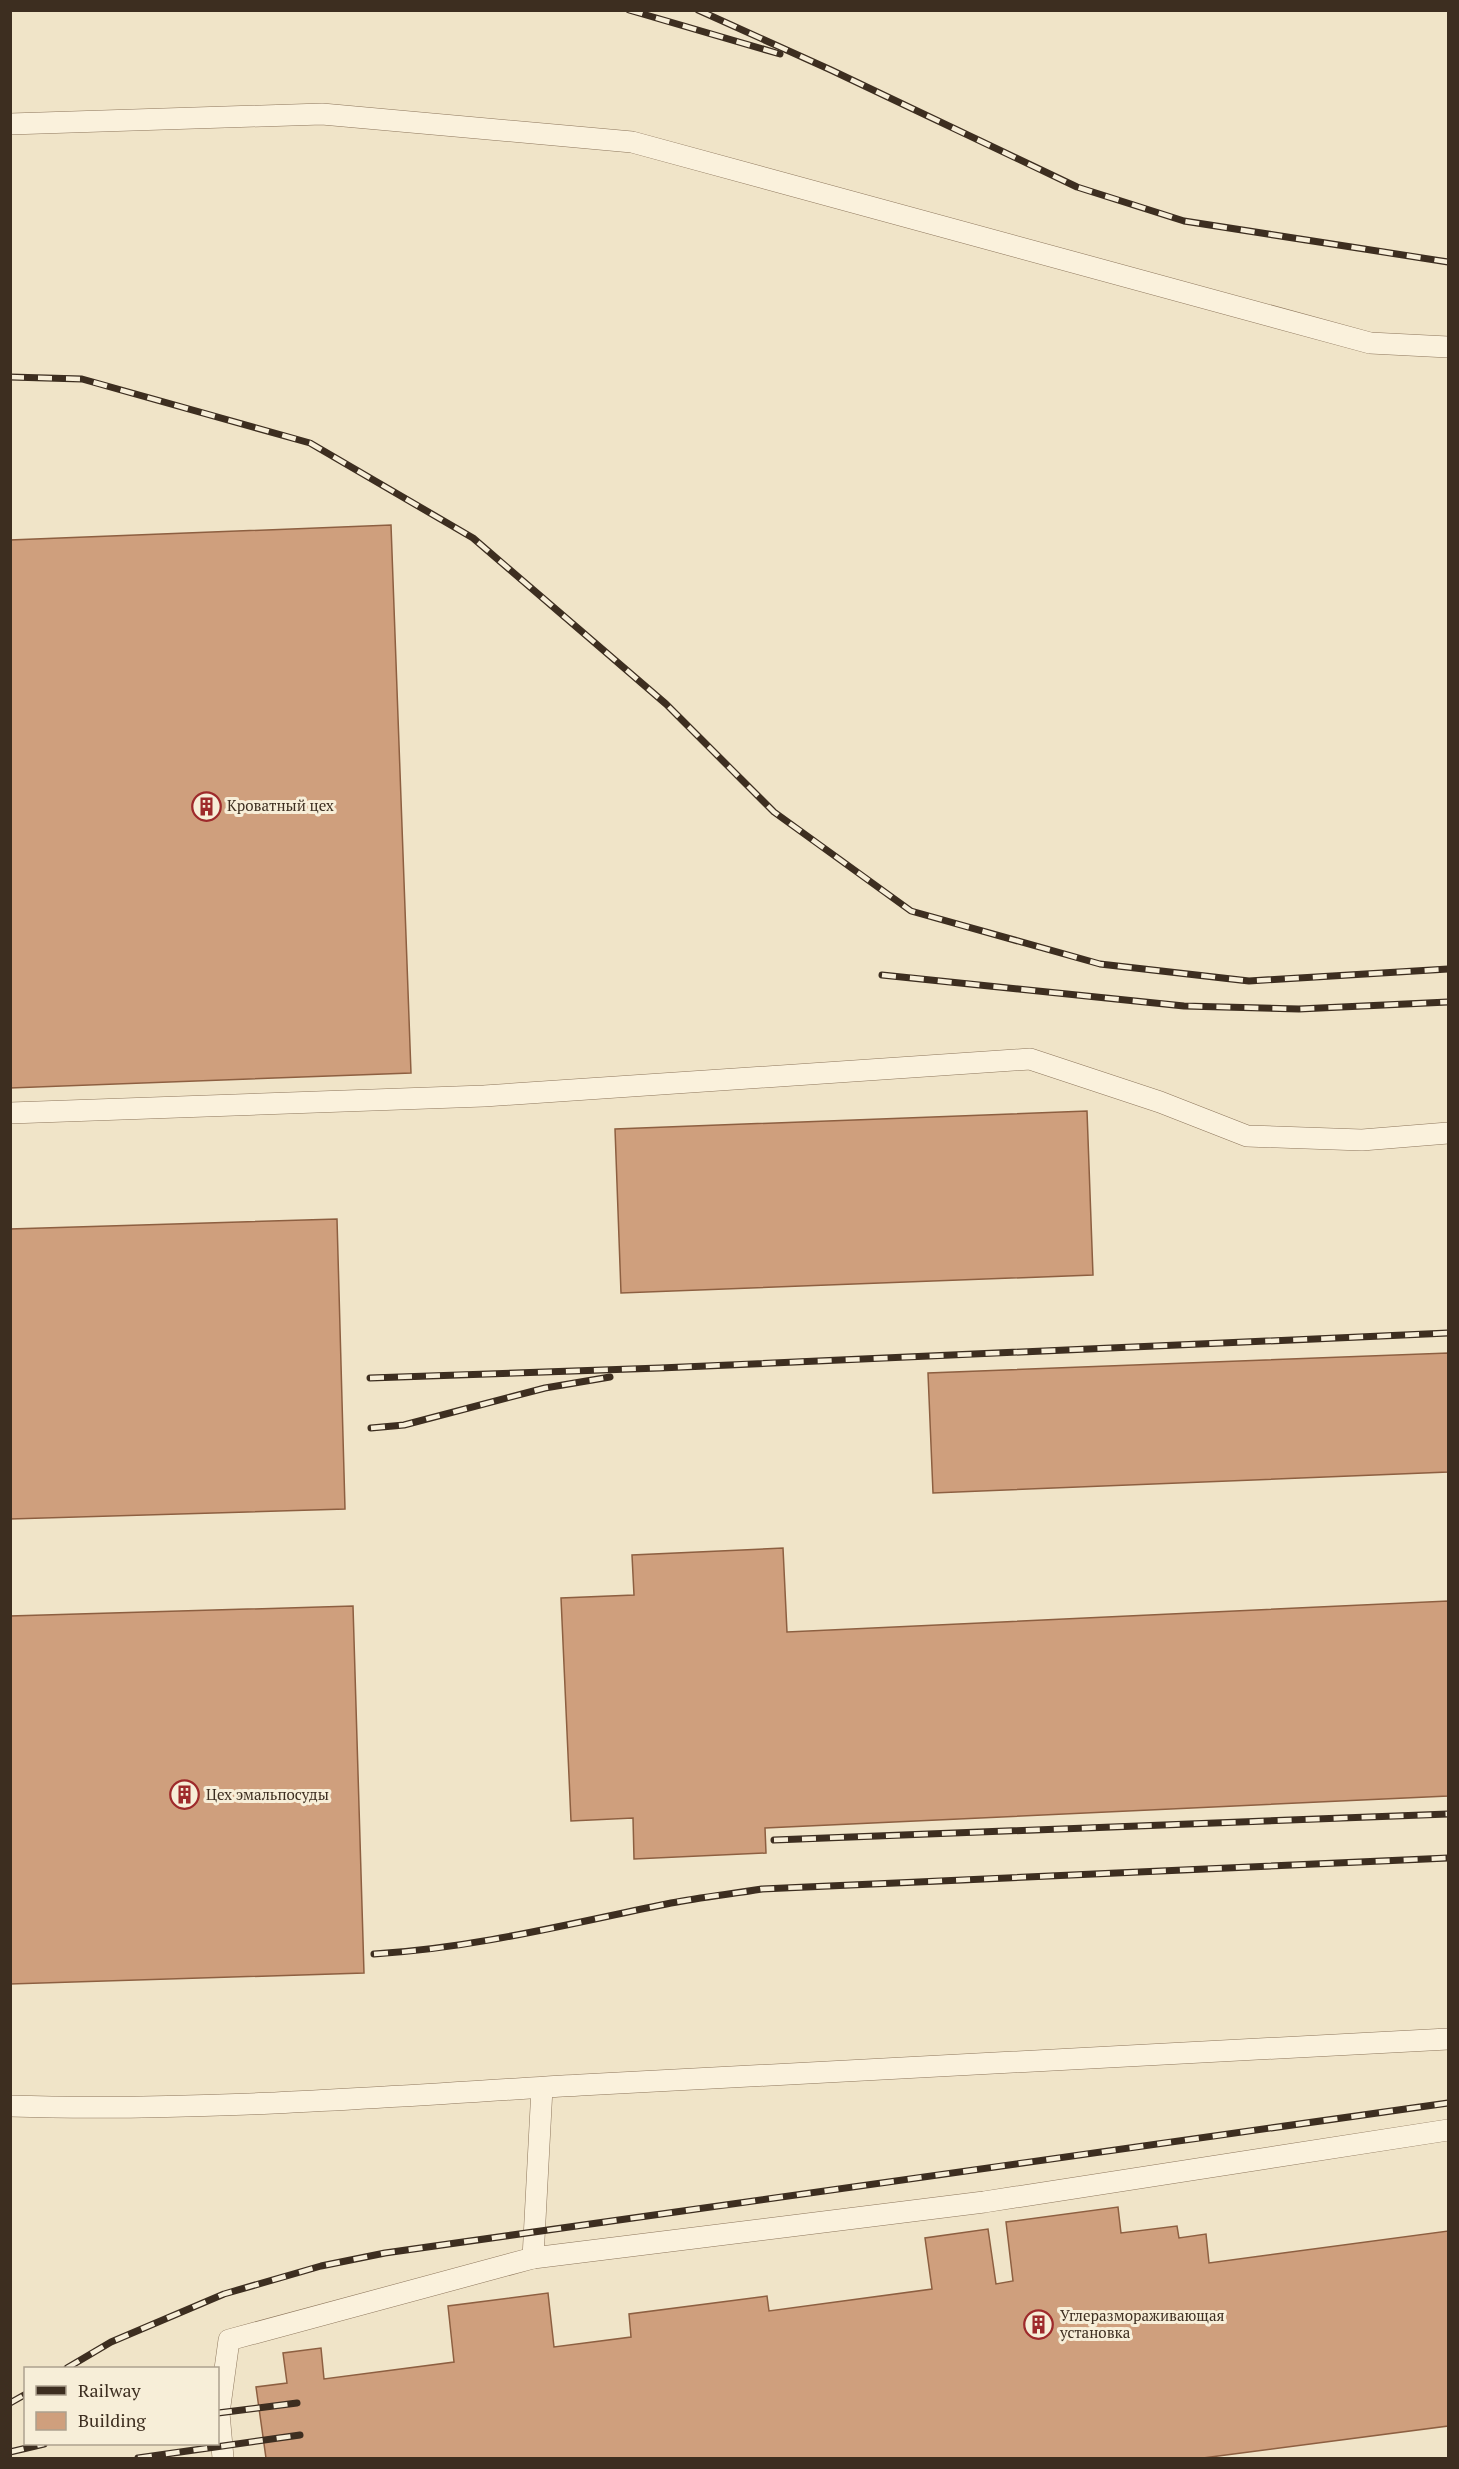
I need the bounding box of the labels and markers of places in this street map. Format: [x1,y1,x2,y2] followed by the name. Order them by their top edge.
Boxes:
[190,790,222,822] building icon: Кроватный цех
[227,795,334,815] place label: Кроватный цех
[169,1779,201,1811] building icon: Цех эмальпосуды
[206,1784,329,1804] place label: Цех эмальпосуды
[1059,2305,1225,2342] place label: Углеразмораживающая установка
[1023,2309,1055,2341] building icon: Углеразмораживающая установка

